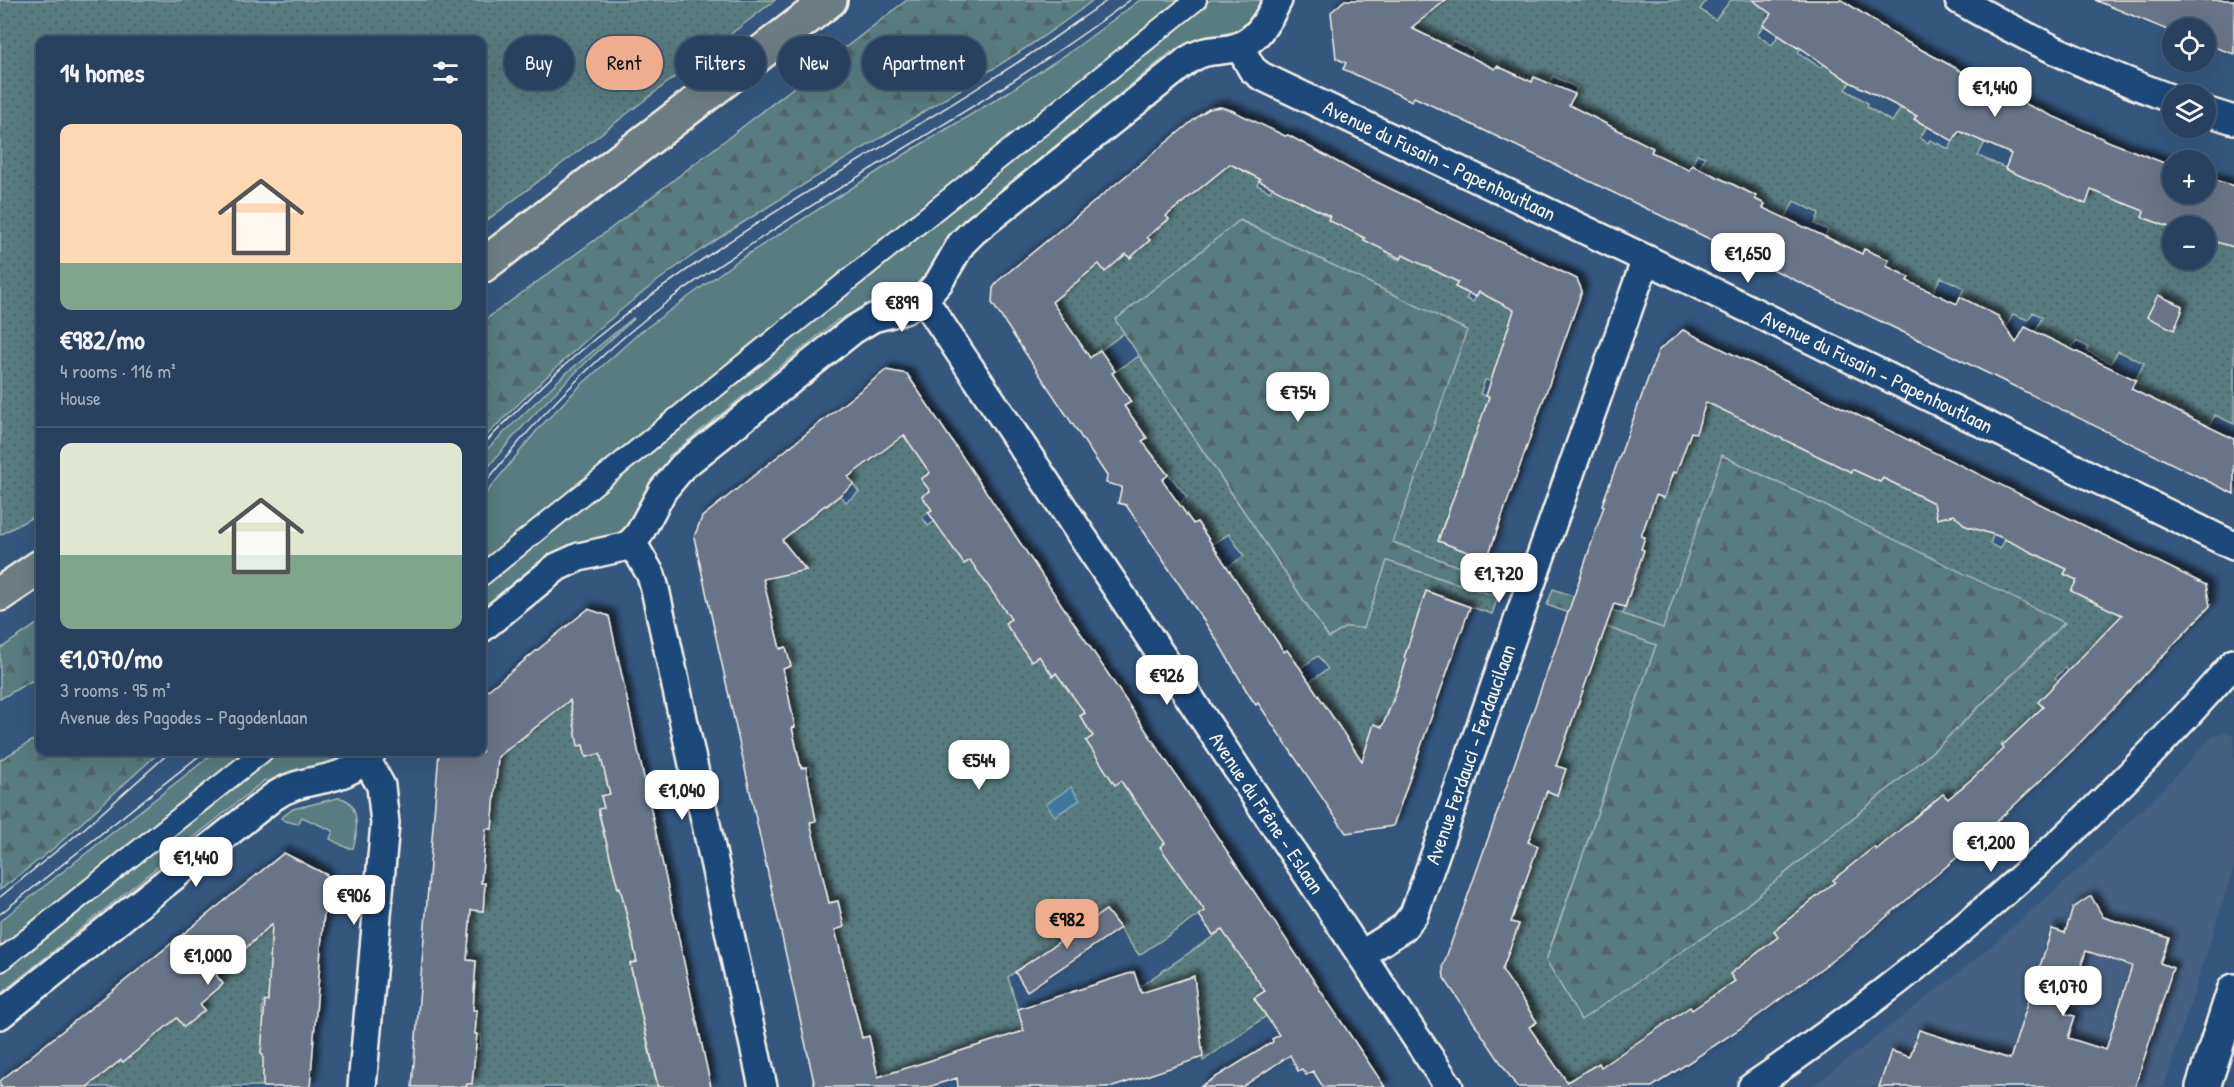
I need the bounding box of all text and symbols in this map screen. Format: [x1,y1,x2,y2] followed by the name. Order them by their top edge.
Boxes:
[2162,18,2216,270] map controls
[2162,18,2216,72] button: locate
[504,36,574,90] chip: Buy
[586,36,663,90] chip: Rent
[675,36,766,90] chip: Filters
[778,36,850,90] chip: New
[862,36,986,90] chip: Apartment
[60,55,145,90] text: 14 homes
[429,56,462,89] icon: filters
[1946,67,2044,118] pin: €1,440
[1973,73,2017,100] text: €1,440
[2162,84,2216,138] button: layers
[1319,93,1561,228] street label: Avenue du Fusain - Papenhoutlaan
[2162,150,2216,204] button: +
[207,163,315,271] icon: home
[2162,216,2216,270] button: −
[1699,233,1797,284] pin: €1,650
[1725,239,1771,266] text: €1,650
[866,282,938,333] pin: €899
[886,288,918,315] text: €899
[1757,303,1998,440] street label: Avenue du Fusain - Papenhoutlaan
[60,322,145,357] text: €982/mo
[60,357,176,384] text: 4 rooms · 116 m²
[1262,372,1334,423] pin: €754
[1280,378,1316,405] text: €754
[60,384,101,411] text: House
[207,482,315,590] icon: home
[1450,553,1548,604] pin: €1,720
[1474,559,1524,586] text: €1,720
[1418,640,1522,868] street label: Avenue Ferdauci - Ferdaucilaan
[60,641,163,676] text: €1,070/mo
[1131,655,1203,706] pin: €926
[1150,661,1184,688] text: €926
[60,676,170,703] text: 3 rooms · 95 m²
[60,703,308,730] text: Avenue des Pagodes - Pagodenlaan
[1203,726,1332,900] street label: Avenue du Frêne - Eslaan
[943,740,1015,791] pin: €544
[962,746,996,773] text: €544
[633,770,731,821] pin: €1,040
[659,776,705,803] text: €1,040
[1942,822,2040,873] pin: €1,200
[1967,828,2015,855] text: €1,200
[147,837,245,888] pin: €1,440
[174,843,218,870] text: €1,440
[318,875,390,926] pin: €906
[337,881,371,908] text: €906
[1031,899,1103,950] pin: €982
[1050,905,1084,932] text: €982
[159,935,257,986] pin: €1,000
[184,941,232,968] text: €1,000
[2014,966,2112,1017] pin: €1,070
[2039,972,2087,999] text: €1,070

